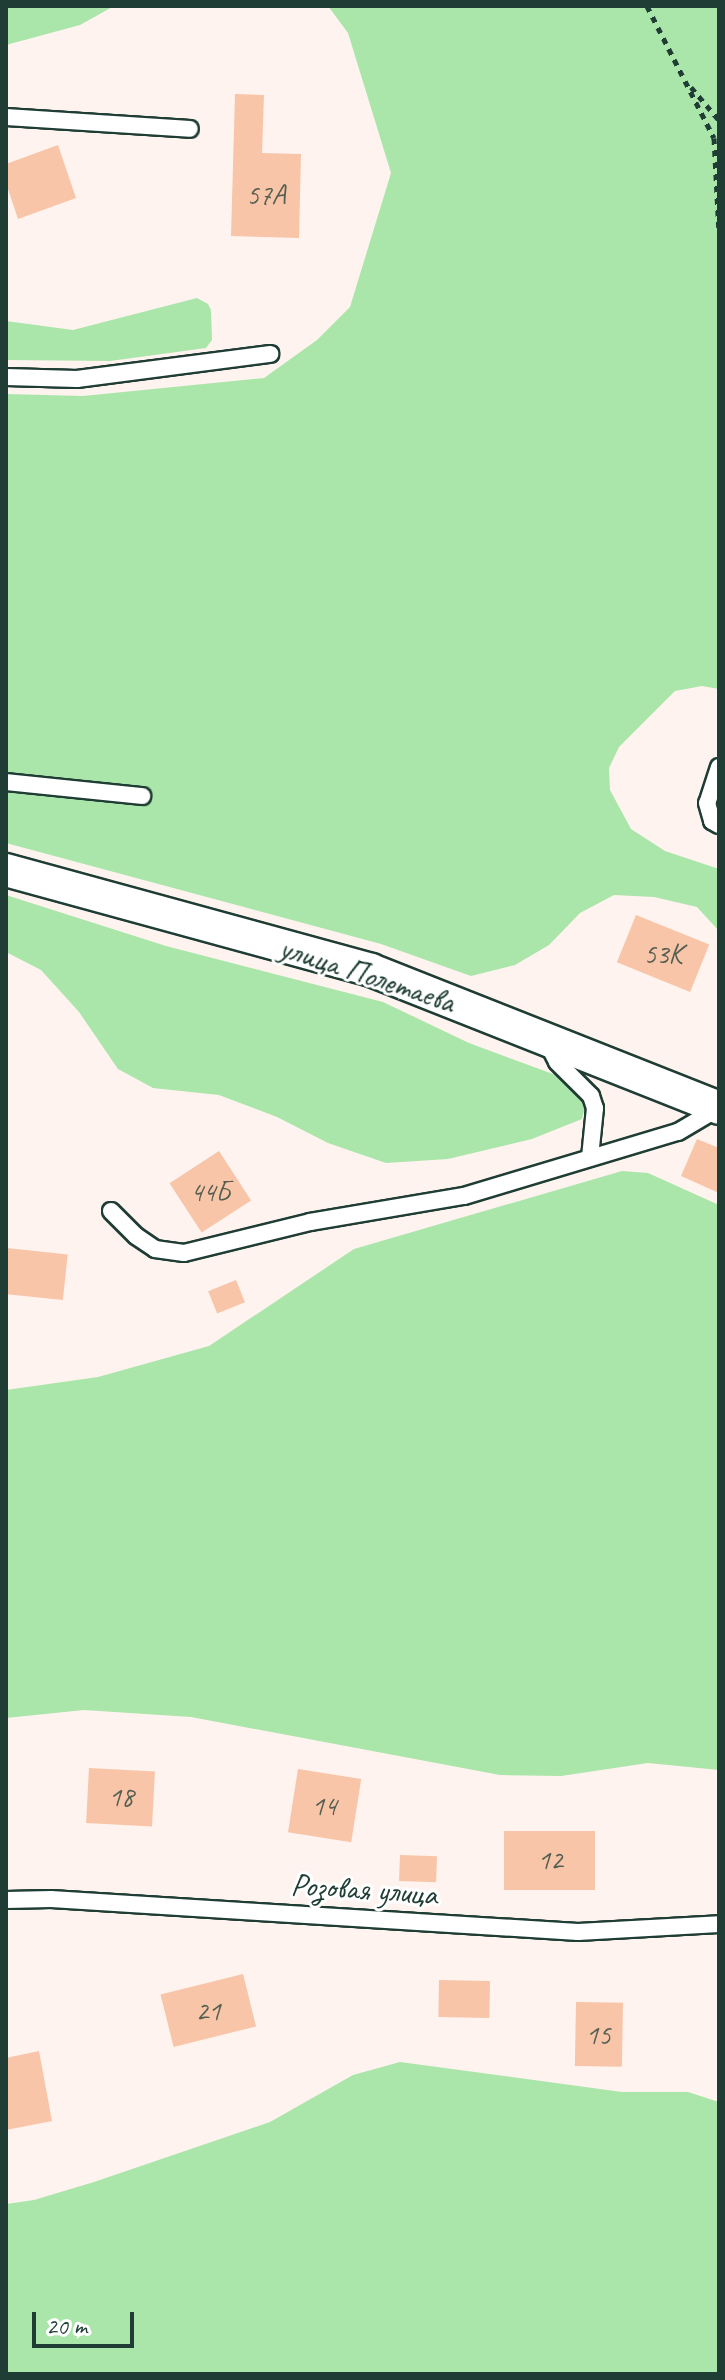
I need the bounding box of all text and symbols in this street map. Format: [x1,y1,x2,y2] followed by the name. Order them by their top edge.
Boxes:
[246,178,286,212] house number: 57А
[272,928,462,1022] street label: улица Полетаева
[643,937,683,971] house number: 53К
[190,1175,230,1209] house number: 44Б
[108,1780,134,1814] house number: 18
[311,1789,337,1823] house number: 14
[537,1843,563,1877] house number: 12
[289,1866,439,1914] street label: Розовая улица
[195,1994,221,2028] house number: 21
[585,2018,611,2052] house number: 15
[36,2296,138,2346] scale bar
[46,2311,87,2341] text: 20 m

